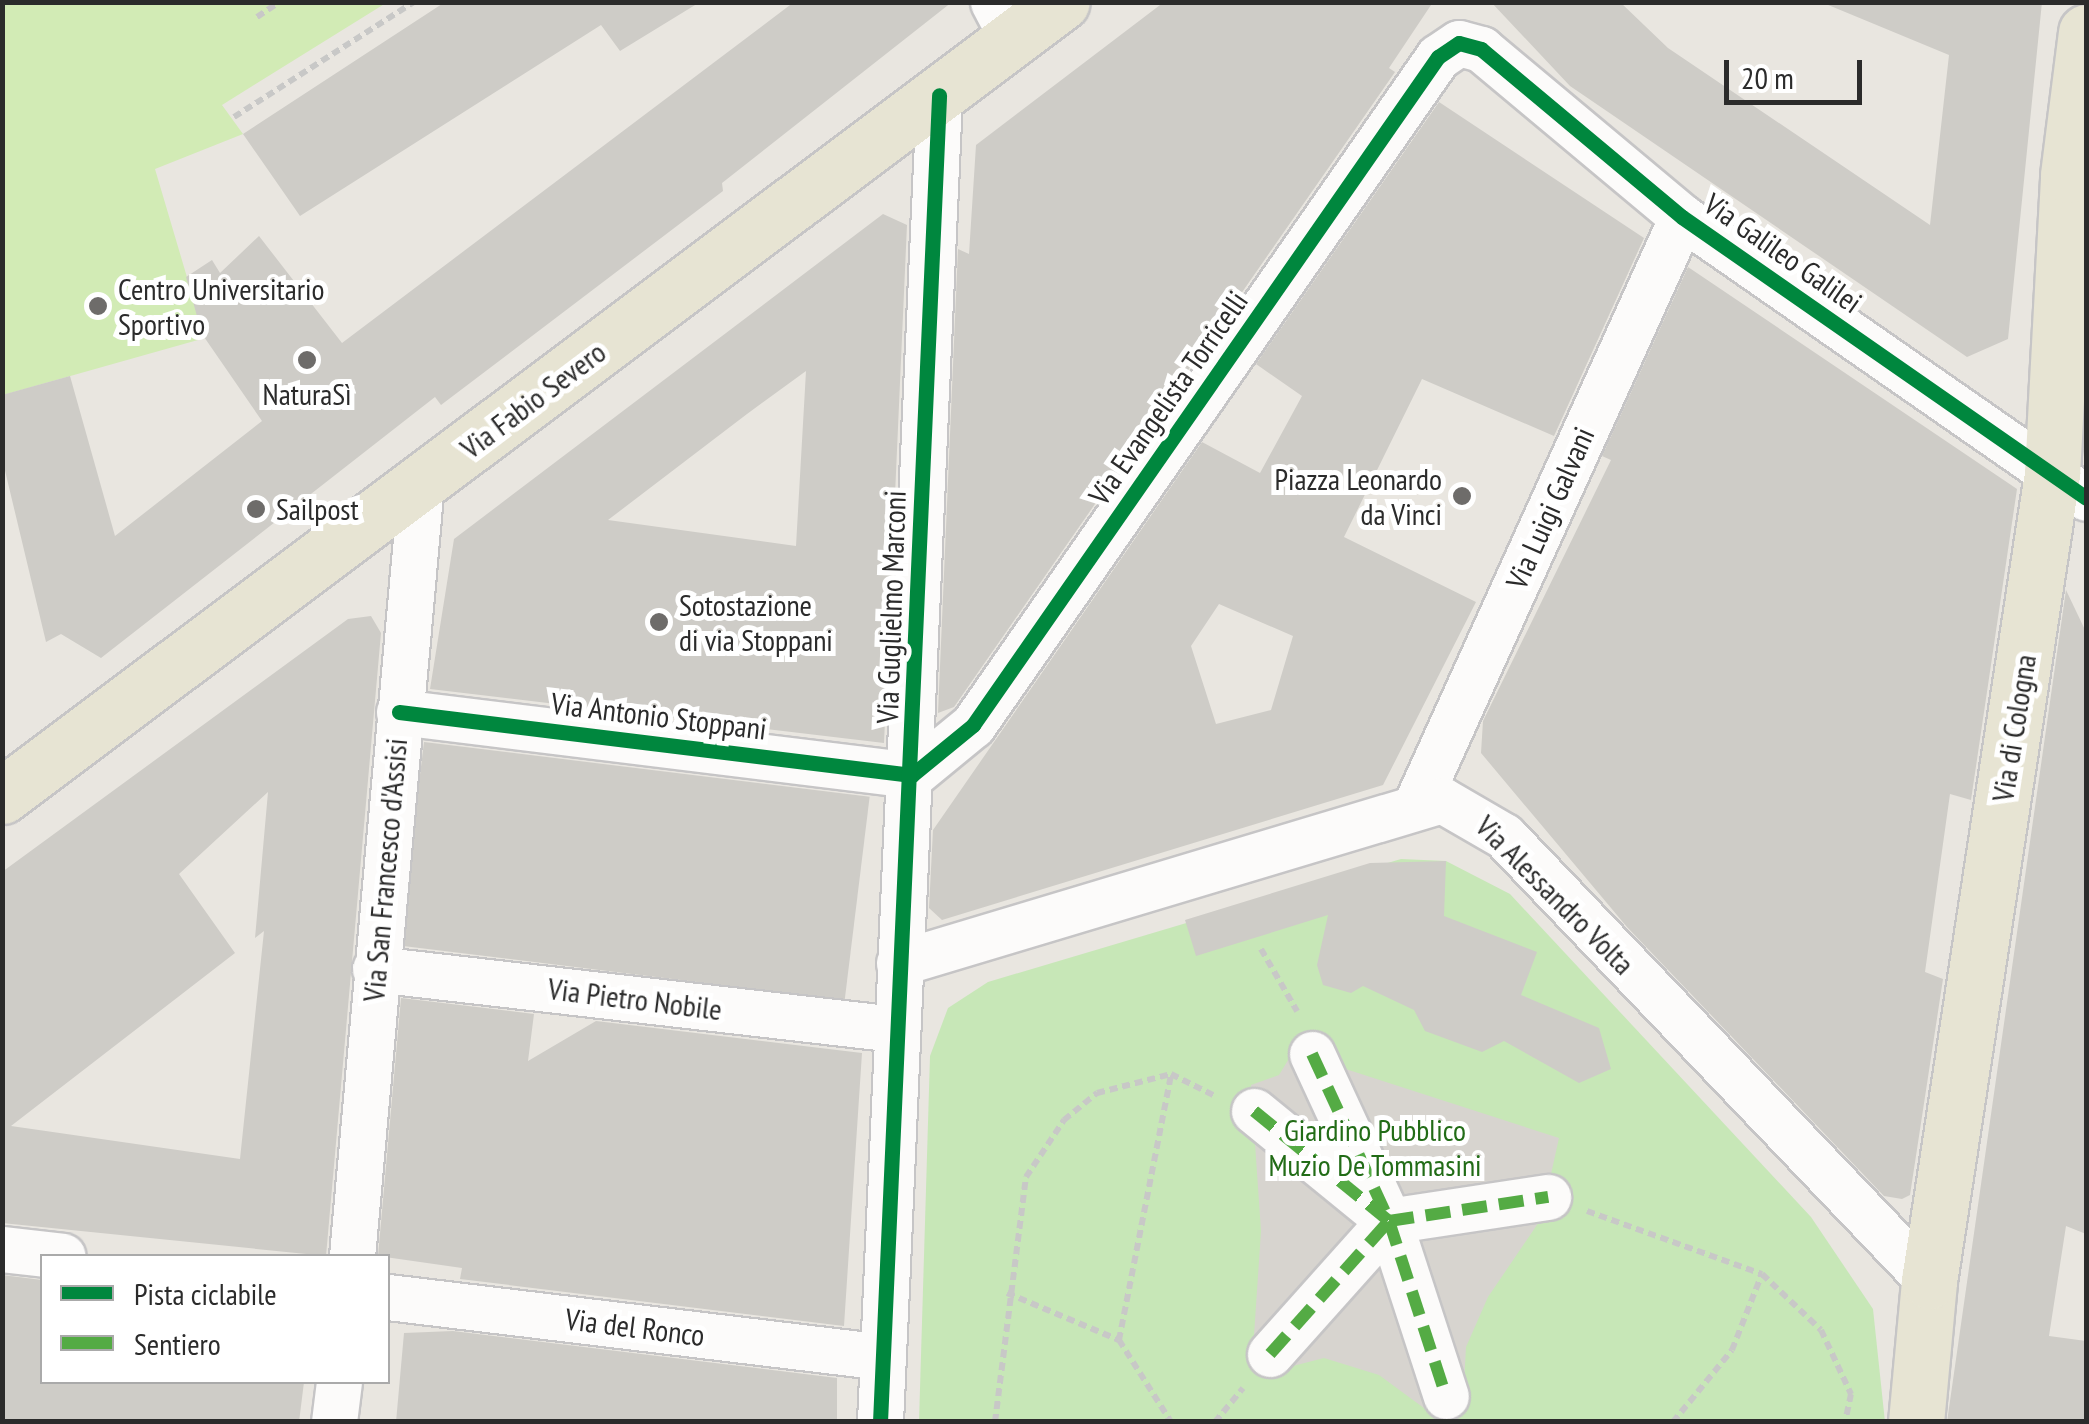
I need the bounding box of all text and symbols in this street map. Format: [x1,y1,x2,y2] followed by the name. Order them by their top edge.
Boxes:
[1729,40,1866,102] scale bar
[1741,58,1794,97] text: 20 m
[1697,186,1869,320] street label: Via Galileo Galilei
[118,271,324,342] place label: Centro Universitario Sportivo
[1081,284,1255,512] street label: Via Evangelista Torricelli
[87,295,109,317] marker: Centro Universitario Sportivo
[454,334,612,466] street label: Via Fabio Severo
[296,349,318,371] marker: NaturaSì
[263,376,351,412] place label: NaturaSì
[1498,422,1602,594] street label: Via Luigi Galvani
[1274,461,1442,532] place label: Piazza Leonardo da Vinci
[1451,485,1473,507] marker: Piazza Leonardo da Vinci
[869,490,913,724] street label: Via Guglielmo Marconi
[276,491,359,527] place label: Sailpost
[245,498,267,520] marker: Sailpost
[679,587,833,658] place label: Sotostazione di via Stoppani
[648,611,670,633] marker: Sotostazione di via Stoppani
[1985,652,2043,804] street label: Via di Cologna
[549,685,769,747] street label: Via Antonio Stoppani
[356,737,414,1003] street label: Via San Francesco d'Assisi
[1468,808,1642,982] street label: Via Alessandro Volta
[546,970,724,1028] street label: Via Pietro Nobile
[1268,1112,1482,1182] park label: Giardino Pubblico Muzio De Tommasini
[40,1254,390,1384] legend
[134,1274,277,1313] text: Pista ciclabile
[563,1301,707,1353] street label: Via del Ronco
[134,1324,221,1363] text: Sentiero

